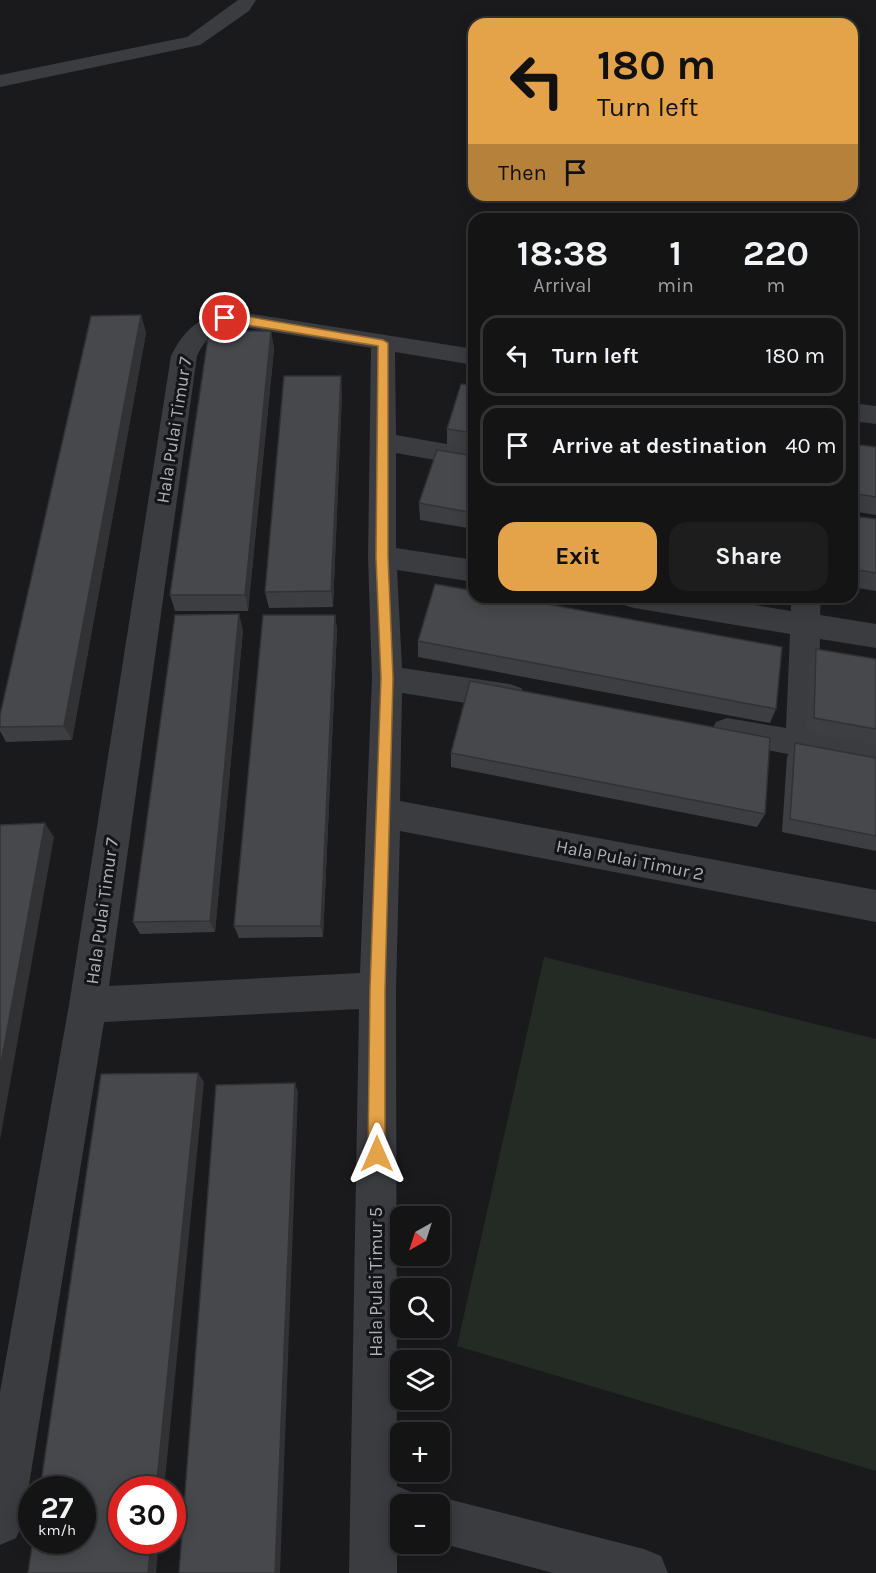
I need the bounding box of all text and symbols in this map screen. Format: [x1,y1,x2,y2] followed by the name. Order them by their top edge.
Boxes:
[597,40,716,90] text: 180 m
[498,42,576,120] icon: left
[597,91,698,123] text: Turn left
[559,156,592,189] icon: arrive
[498,160,547,186] text: Then
[517,232,608,274] text: 18:38
[669,232,682,274] text: 1
[743,232,809,274] text: 220
[533,274,592,297] text: Arrival
[657,274,694,297] text: min
[767,274,785,297] text: m
[199,292,250,343] pin
[208,301,241,334] icon: arrive
[501,339,534,372] icon: left
[552,343,639,369] text: Turn left
[765,343,825,369] text: 180 m
[152,355,197,505] street label: Hala Pulai Timur 7
[501,429,534,462] icon: arrive
[552,433,767,459] text: Arrive at destination
[785,433,836,459] text: 40 m
[498,522,657,591] button: Exit
[669,522,828,591] button: Share
[554,835,706,885] street label: Hala Pulai Timur 2
[81,836,123,986] street label: Hala Pulai Timur 7
[345,1122,409,1186] position arrow
[390,1206,450,1266] north arrow
[390,1206,450,1554] map controls
[365,1207,387,1357] street label: Hala Pulai Timur 5
[390,1278,450,1338] button: search
[390,1350,450,1410] button: layers
[390,1422,450,1482] button: +
[108,1476,186,1554] speed limit sign: 30
[40,1490,74,1526] text: 27
[390,1494,450,1554] button: −
[38,1521,76,1539] text: km/h

